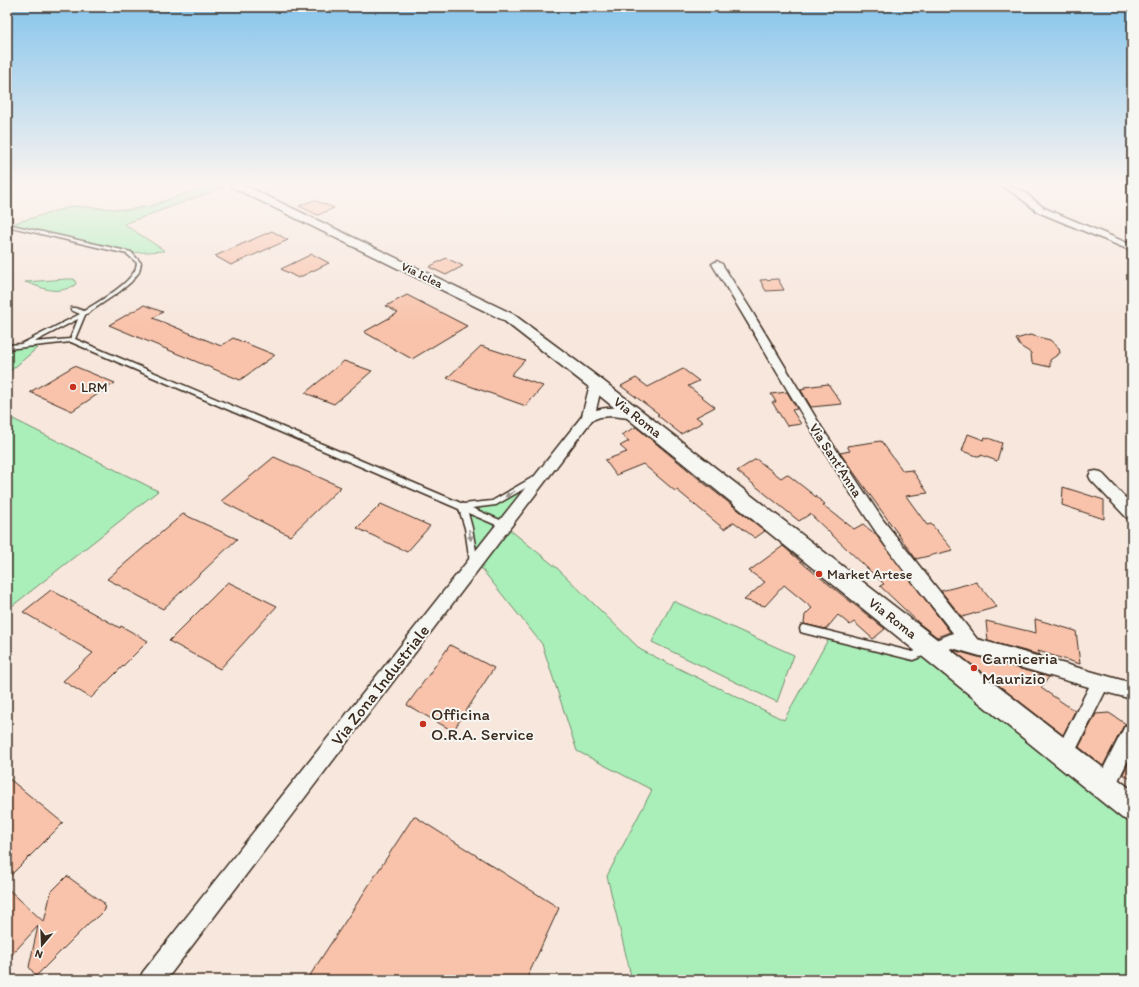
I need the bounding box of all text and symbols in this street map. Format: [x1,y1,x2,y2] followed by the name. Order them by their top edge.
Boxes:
[399,259,446,291] street label: Via Iclea
[81,379,108,396] place label: LRM
[68,382,78,392] marker: LRM
[610,393,666,442] street label: Via Roma
[805,420,866,501] street label: Via Sant'Anna
[504,491,516,498] one-way arrow
[467,529,473,541] one-way arrow
[827,566,913,583] place label: Market Artese
[814,569,824,579] marker: Market Artese
[865,594,921,643] street label: Via Roma
[327,621,433,749] street label: Via Zona Industriale
[982,648,1058,688] place label: Carniceria Maurizio
[969,663,979,673] marker: Carniceria Maurizio
[431,704,534,744] place label: Officina O.R.A. Service
[418,719,428,729] marker: Officina O.R.A. Service
[22,925,62,965] north arrow
[33,947,45,961] text: N

